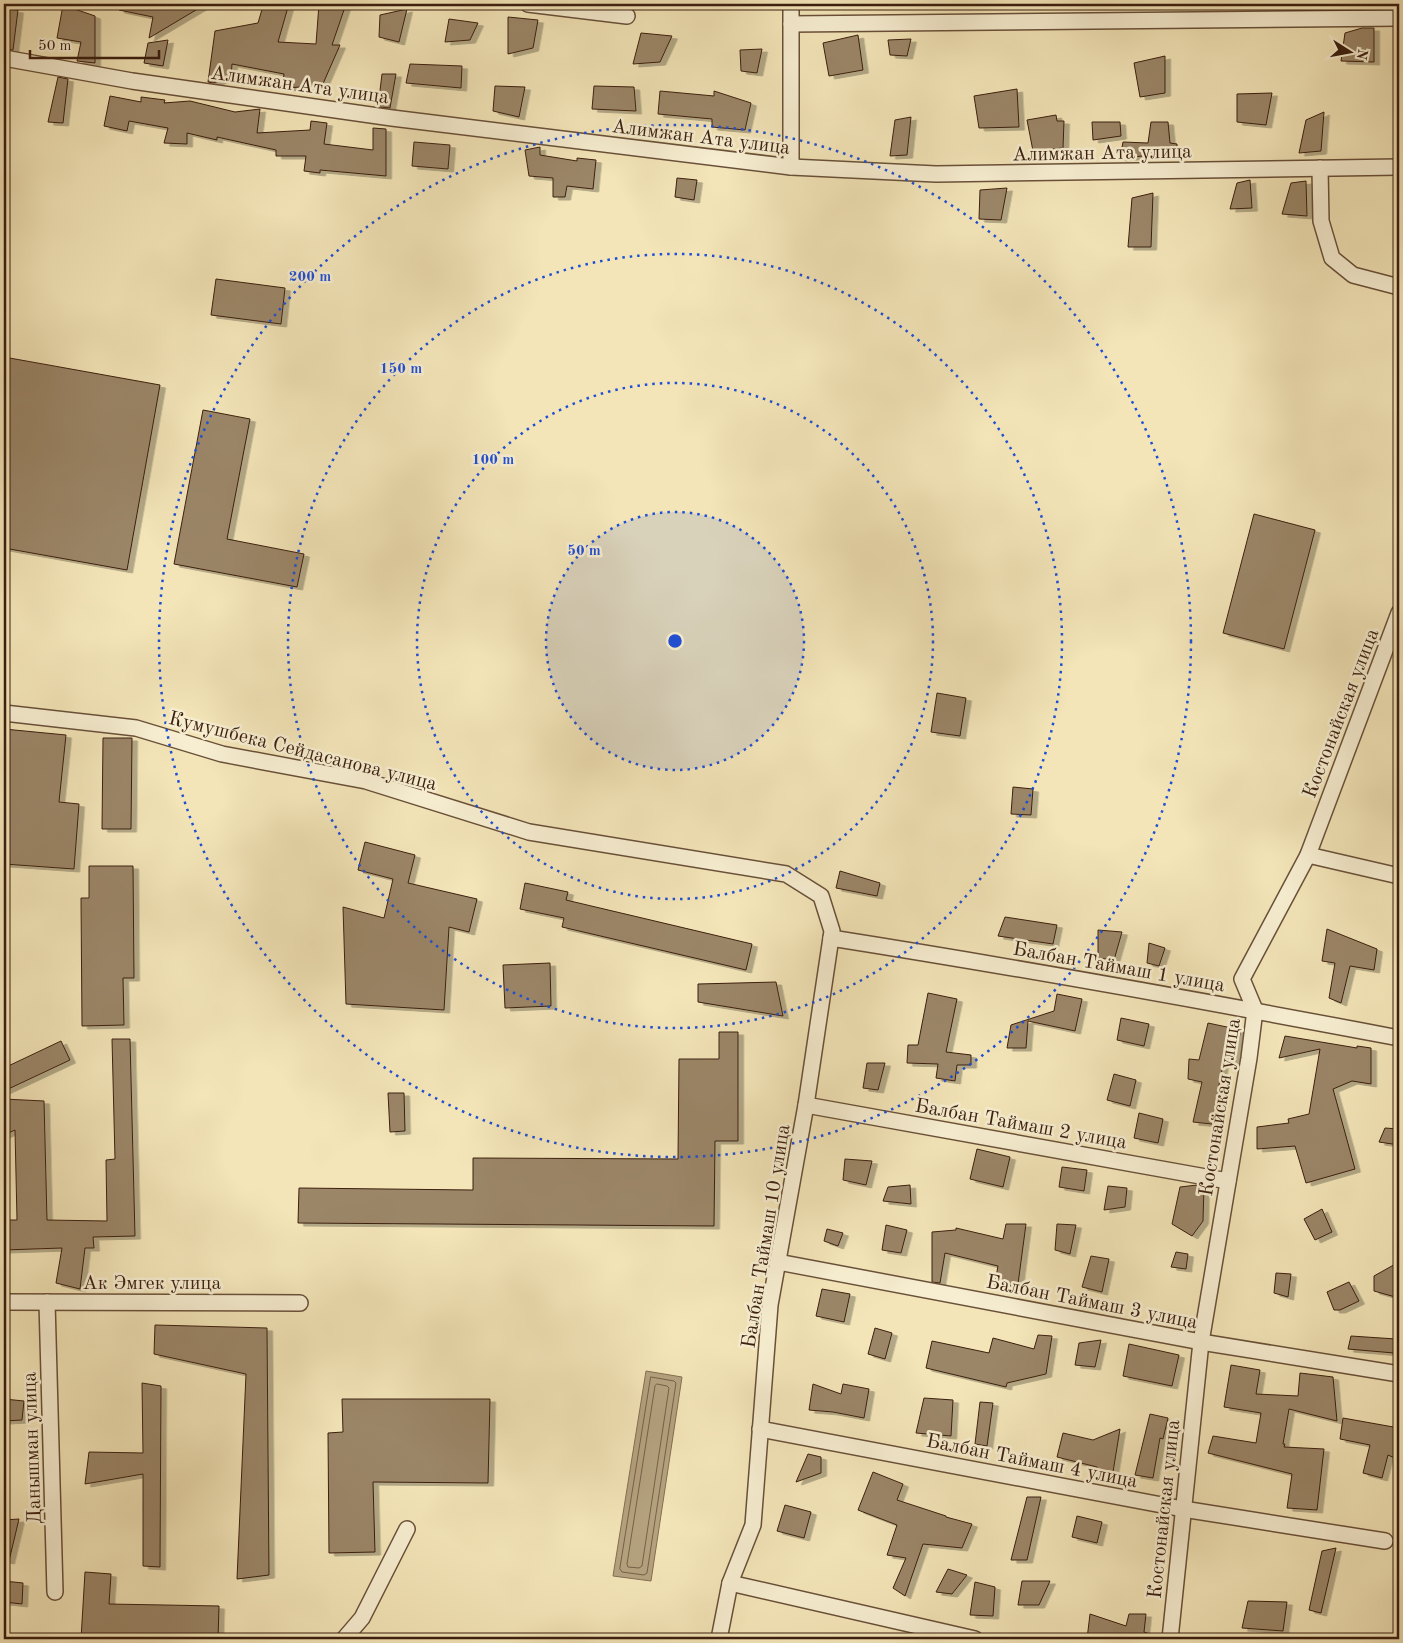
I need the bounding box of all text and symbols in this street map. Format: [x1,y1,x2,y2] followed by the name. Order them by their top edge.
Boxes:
[30,28,159,60] scale bar
[1326,28,1376,78] north arrow
[38,39,72,54] text: 50 m
[1354,48,1370,61] text: N
[209,64,390,108] street label: Алимжан Ата улица
[610,117,791,159] street label: Алимжан Ата улица
[1012,142,1192,166] street label: Алимжан Ата улица
[289,270,331,285] text: 200 m
[380,362,422,377] text: 150 m
[472,453,514,468] text: 100 m
[567,544,601,559] text: 50 m
[1300,626,1383,801] street label: Костонайская улица
[666,632,684,650] centre of rings
[166,709,439,795] street label: Кумушбека Сейдасанова улица
[1011,939,1226,997] street label: Балбан Таймаш 1 улица
[1197,1017,1245,1198] street label: Костонайская улица
[913,1096,1128,1154] street label: Балбан Таймаш 2 улица
[739,1123,795,1350] street label: Балбан Таймаш 10 улица
[984,1273,1199,1333] street label: Балбан Таймаш 3 улица
[83,1274,222,1294] street label: Ак Эмгек улица
[20,1371,46,1524] street label: Данышман улица
[1146,1419,1184,1600] street label: Костонайская улица
[924,1432,1139,1492] street label: Балбан Таймаш 4 улица

